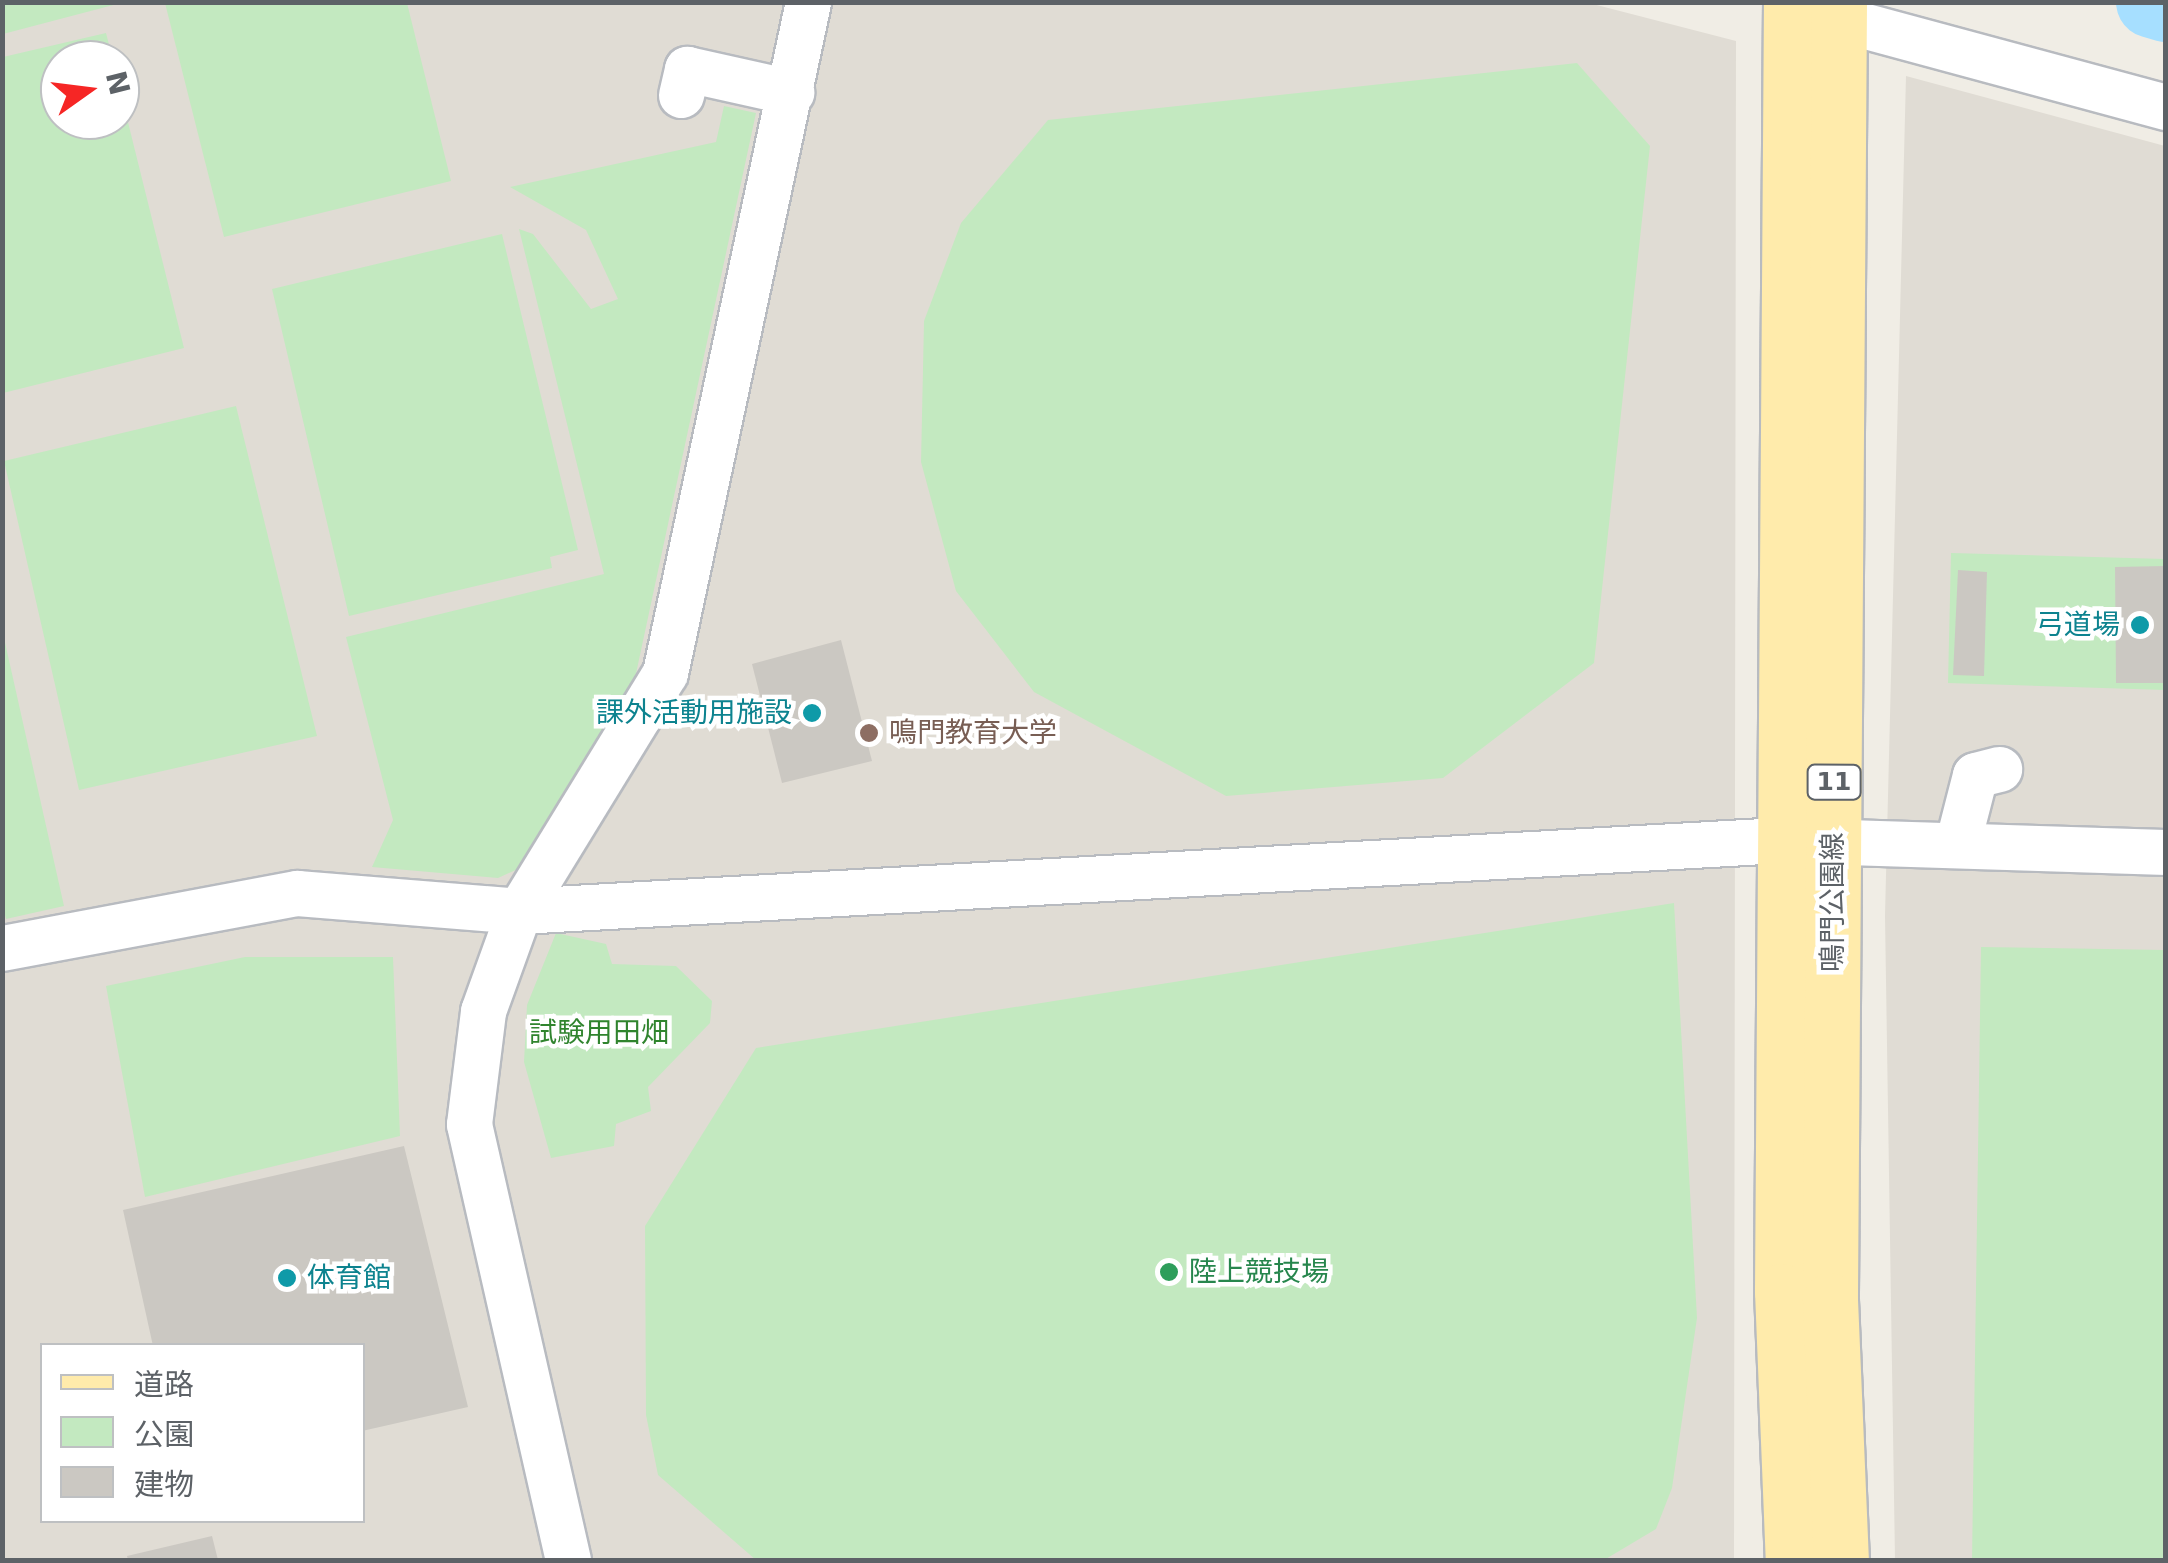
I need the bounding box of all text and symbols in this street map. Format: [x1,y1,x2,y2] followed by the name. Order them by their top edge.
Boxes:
[40,40,140,140] north arrow
[99,68,136,98] text: N
[2036,608,2120,642] place label: 弓道場
[2129,614,2151,636] marker: 弓道場
[596,696,792,730] place label: 課外活動用施設
[801,702,823,724] marker: 課外活動用施設
[889,716,1057,750] place label: 鳴門教育大学
[858,722,880,744] marker: 鳴門教育大学
[1806,762,1862,802] road number: 11
[1816,832,1850,972] street label: 鳴門公園線
[529,1016,669,1050] park label: 試験用田畑
[1189,1255,1329,1289] place label: 陸上競技場
[307,1261,391,1295] place label: 体育館
[1158,1261,1180,1283] marker: 陸上競技場
[276,1267,298,1289] marker: 体育館
[40,1343,365,1523] legend
[134,1367,194,1402] text: 道路
[134,1417,194,1452] text: 公園
[134,1467,194,1502] text: 建物

